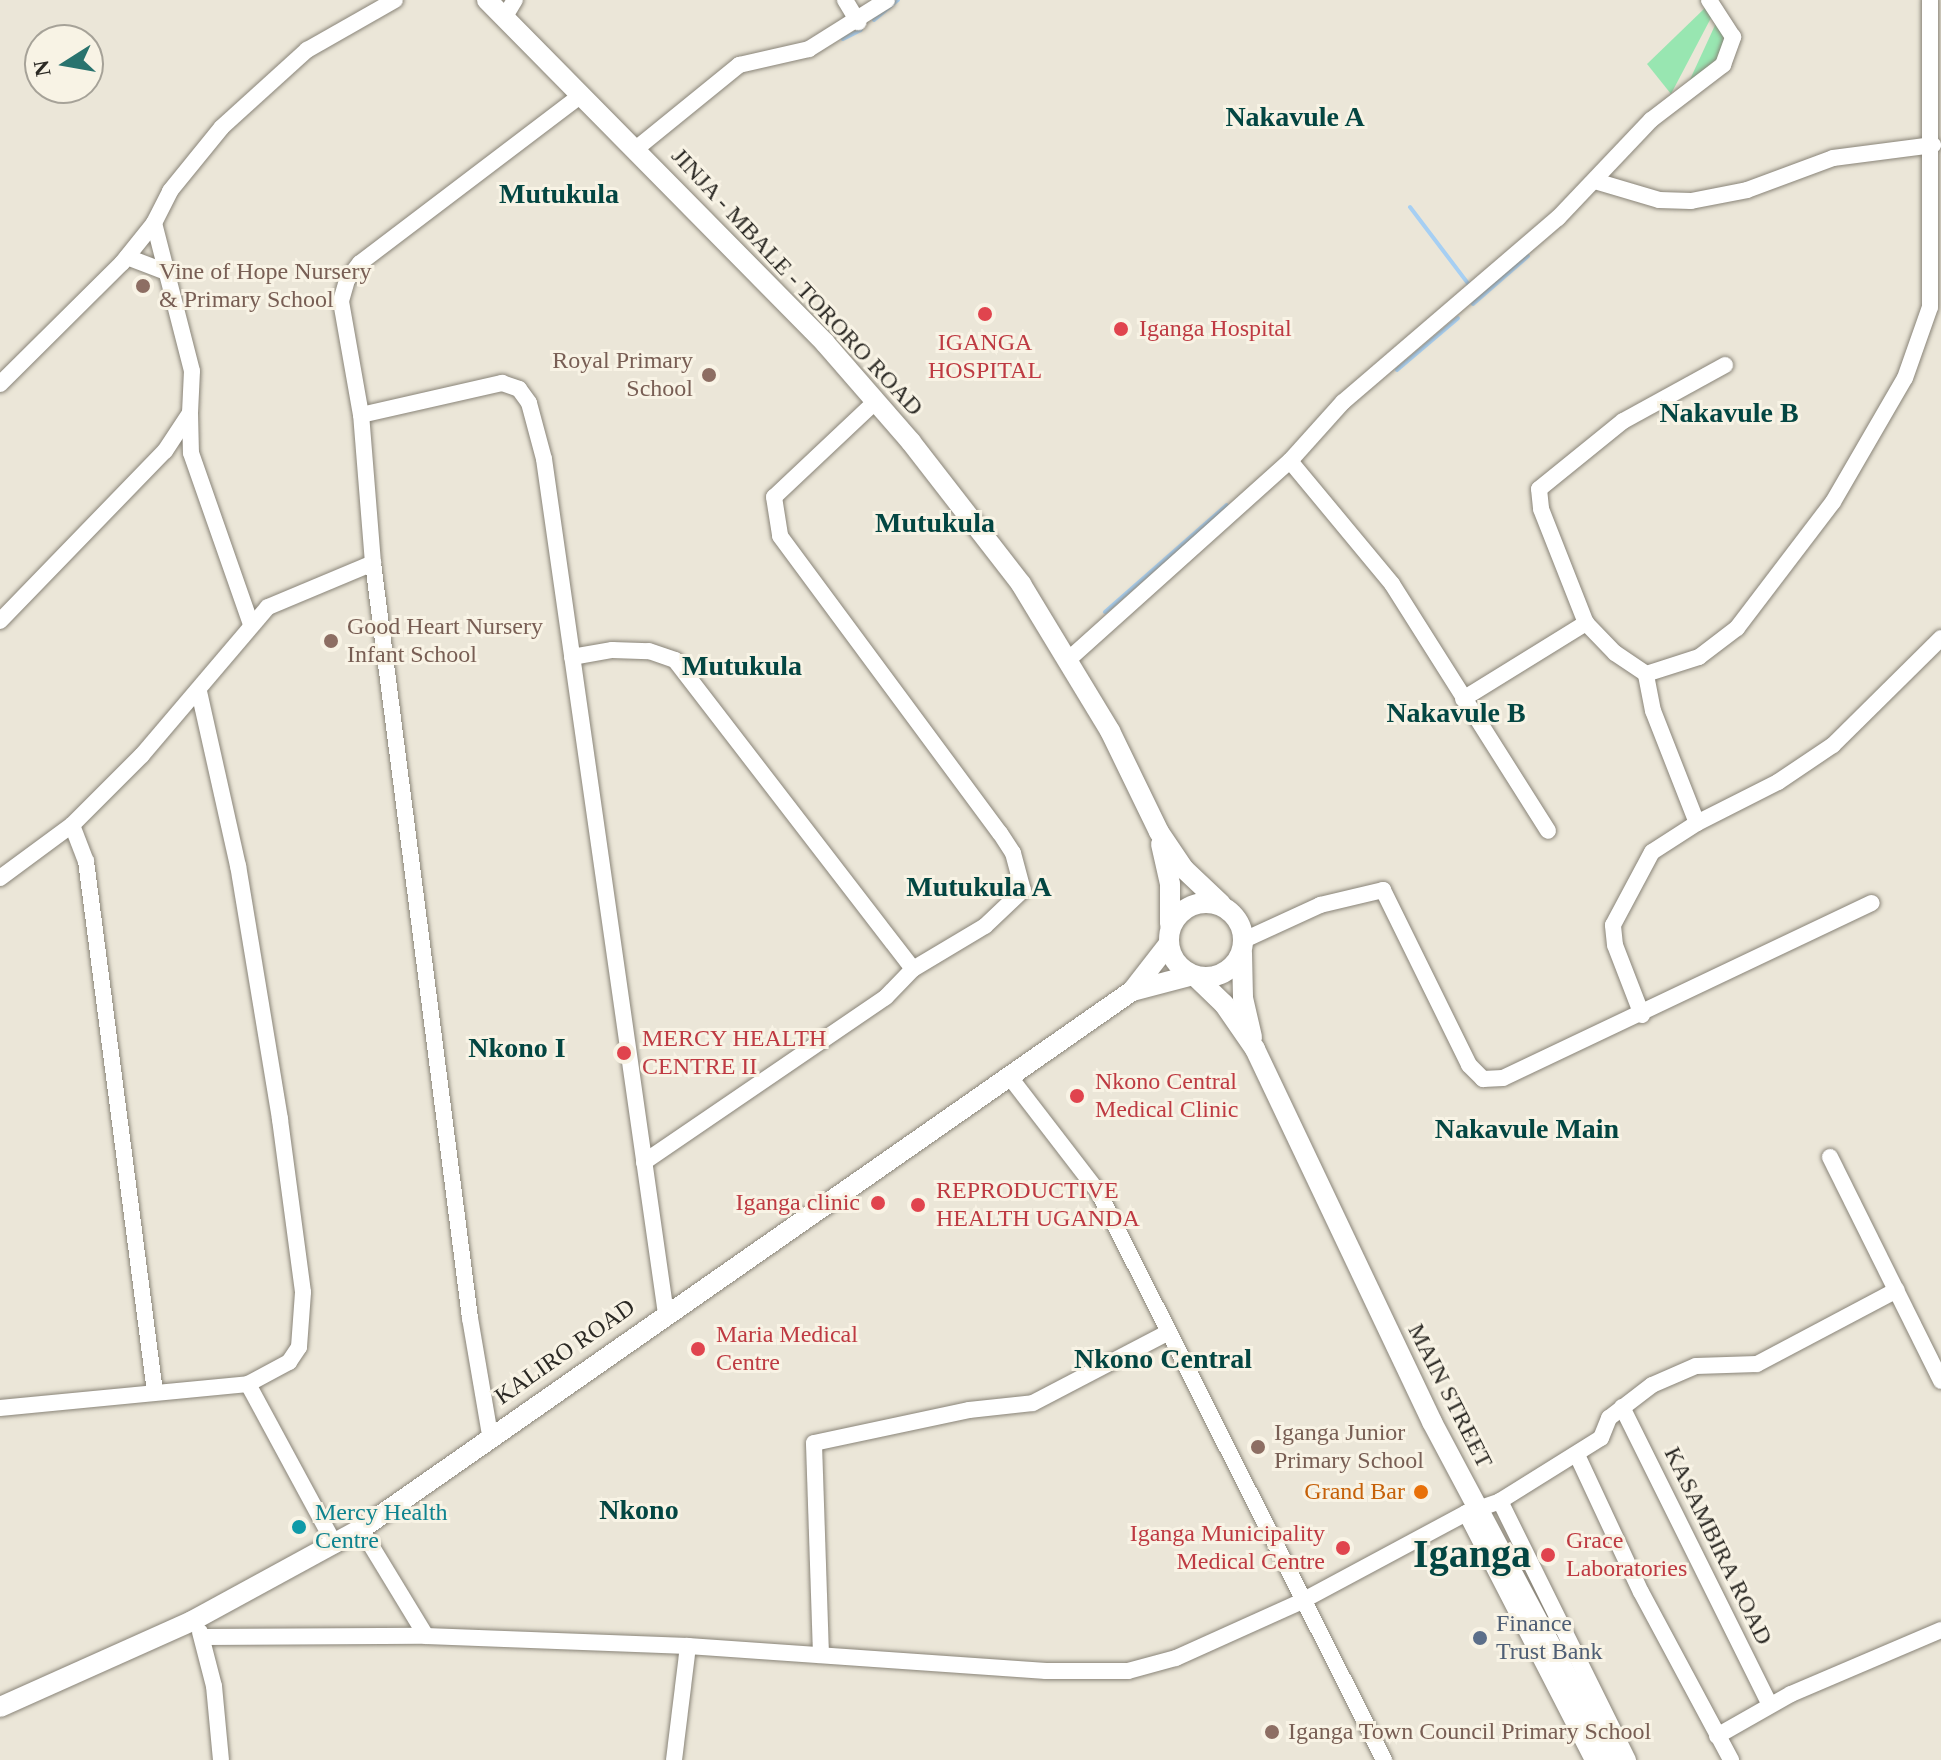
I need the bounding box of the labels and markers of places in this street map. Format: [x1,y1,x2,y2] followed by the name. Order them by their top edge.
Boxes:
[159,258,371,314] place label: Vine of Hope Nursery & Primary School
[134,277,152,295] marker: Vine of Hope Nursery & Primary School
[974,303,996,325] marker: IGANGA HOSPITAL
[1139,315,1292,343] place label: Iganga Hospital
[1110,318,1132,340] marker: Iganga Hospital
[928,329,1042,385] place label: IGANGA HOSPITAL
[552,347,693,403] place label: Royal Primary School
[700,366,718,384] marker: Royal Primary School
[347,613,543,669] place label: Good Heart Nursery Infant School
[322,632,340,650] marker: Good Heart Nursery Infant School
[642,1025,827,1081] place label: MERCY HEALTH CENTRE II
[613,1042,635,1064] marker: MERCY HEALTH CENTRE II
[1095,1068,1238,1124] place label: Nkono Central Medical Clinic
[1066,1085,1088,1107] marker: Nkono Central Medical Clinic
[936,1177,1140,1233] place label: REPRODUCTIVE HEALTH UGANDA
[735,1189,860,1217] place label: Iganga clinic
[867,1192,889,1214] marker: Iganga clinic
[907,1194,929,1216] marker: REPRODUCTIVE HEALTH UGANDA
[716,1321,858,1377] place label: Maria Medical Centre
[687,1338,709,1360] marker: Maria Medical Centre
[1274,1419,1424,1475] place label: Iganga Junior Primary School
[1249,1438,1267,1456] marker: Iganga Junior Primary School
[1304,1478,1405,1506] place label: Grand Bar
[1412,1483,1430,1501] marker: Grand Bar
[315,1499,448,1555] place label: Mercy Health Centre
[290,1518,308,1536] marker: Mercy Health Centre
[1130,1520,1325,1576] place label: Iganga Municipality Medical Centre
[1566,1527,1687,1583] place label: Grace Laboratories
[1332,1537,1354,1559] marker: Iganga Municipality Medical Centre
[1537,1544,1559,1566] marker: Grace Laboratories
[1496,1610,1602,1666] place label: Finance Trust Bank
[1471,1629,1489,1647] marker: Finance Trust Bank
[1288,1718,1652,1746] place label: Iganga Town Council Primary School
[1263,1723,1281,1741] marker: Iganga Town Council Primary School

